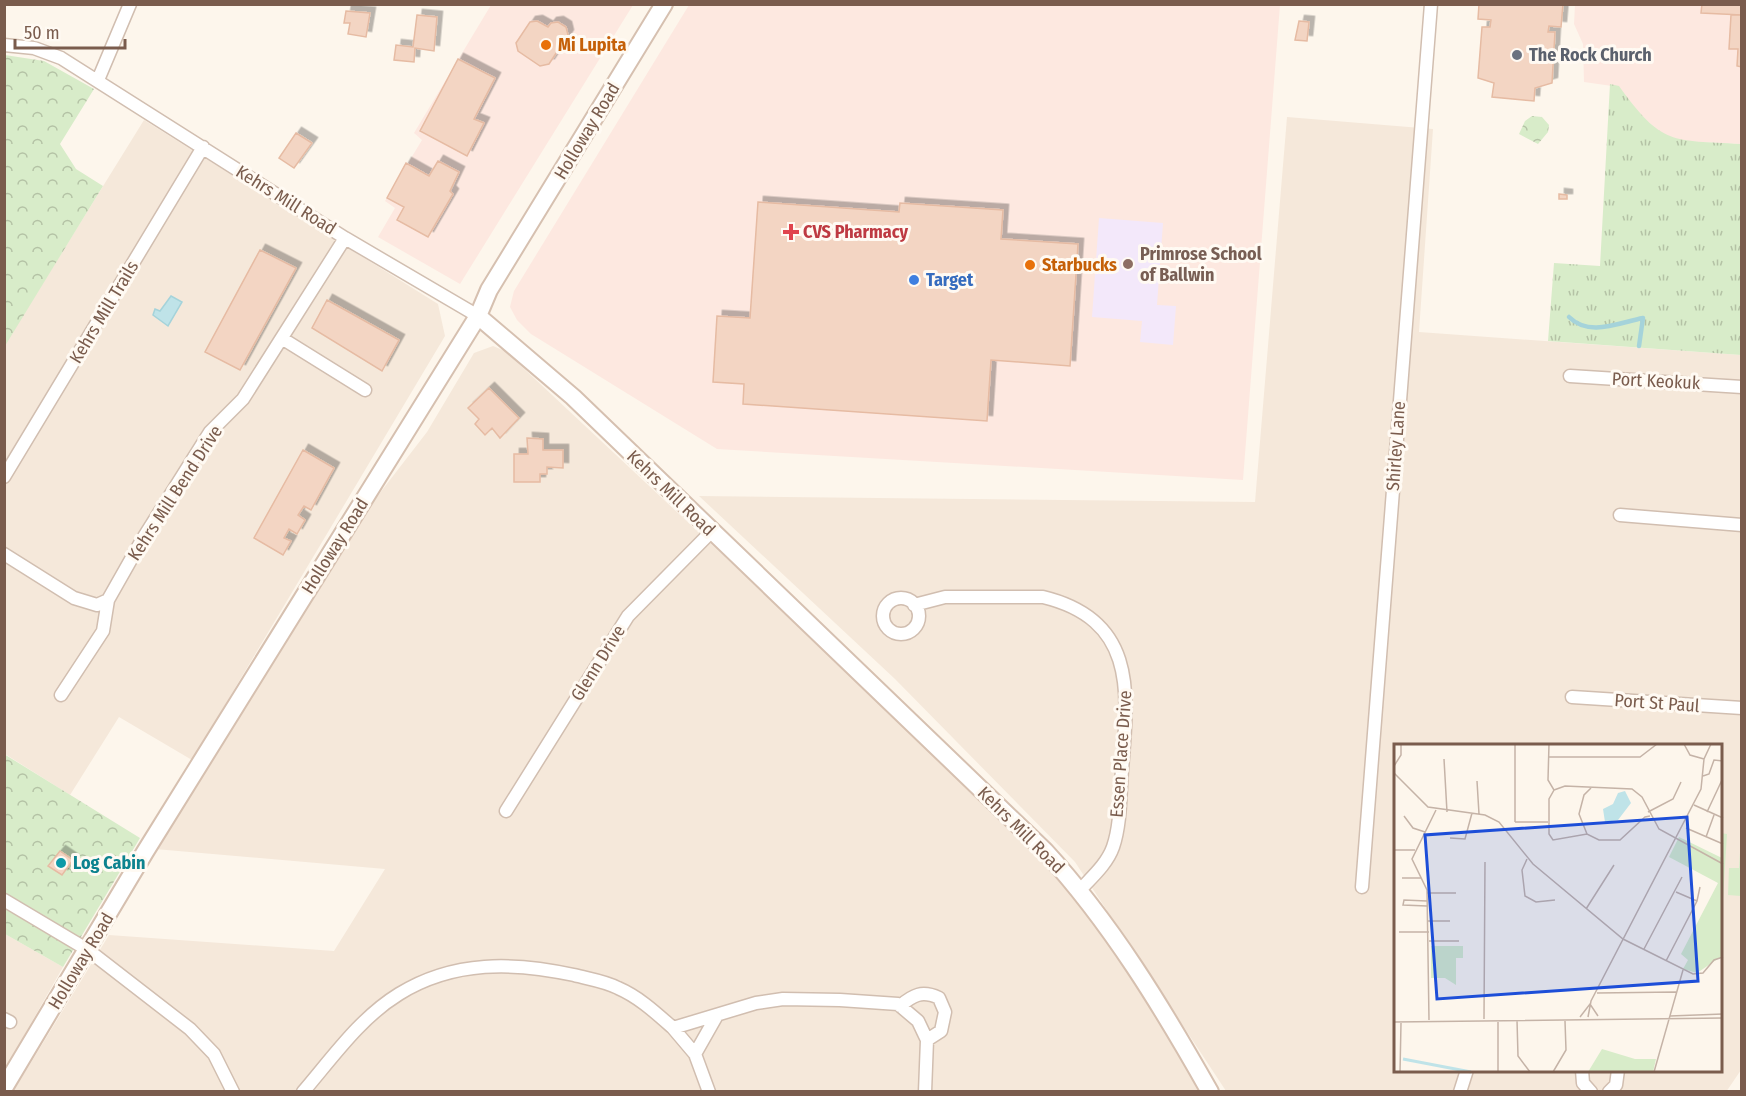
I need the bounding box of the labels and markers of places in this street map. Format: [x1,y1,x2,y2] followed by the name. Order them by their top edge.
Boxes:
[558,34,626,56] place label: Mi Lupita
[539,38,553,52] marker: Mi Lupita
[1529,44,1652,66] place label: The Rock Church
[1510,48,1524,62] marker: The Rock Church
[803,221,909,243] place label: CVS Pharmacy
[784,225,798,239] marker: CVS Pharmacy
[1140,243,1262,286] place label: Primrose School of Ballwin
[1042,254,1117,276] place label: Starbucks
[1121,257,1135,271] marker: Primrose School of Ballwin
[1023,258,1037,272] marker: Starbucks
[926,269,974,291] place label: Target
[907,273,921,287] marker: Target
[73,852,145,874] place label: Log Cabin
[54,856,68,870] marker: Log Cabin

